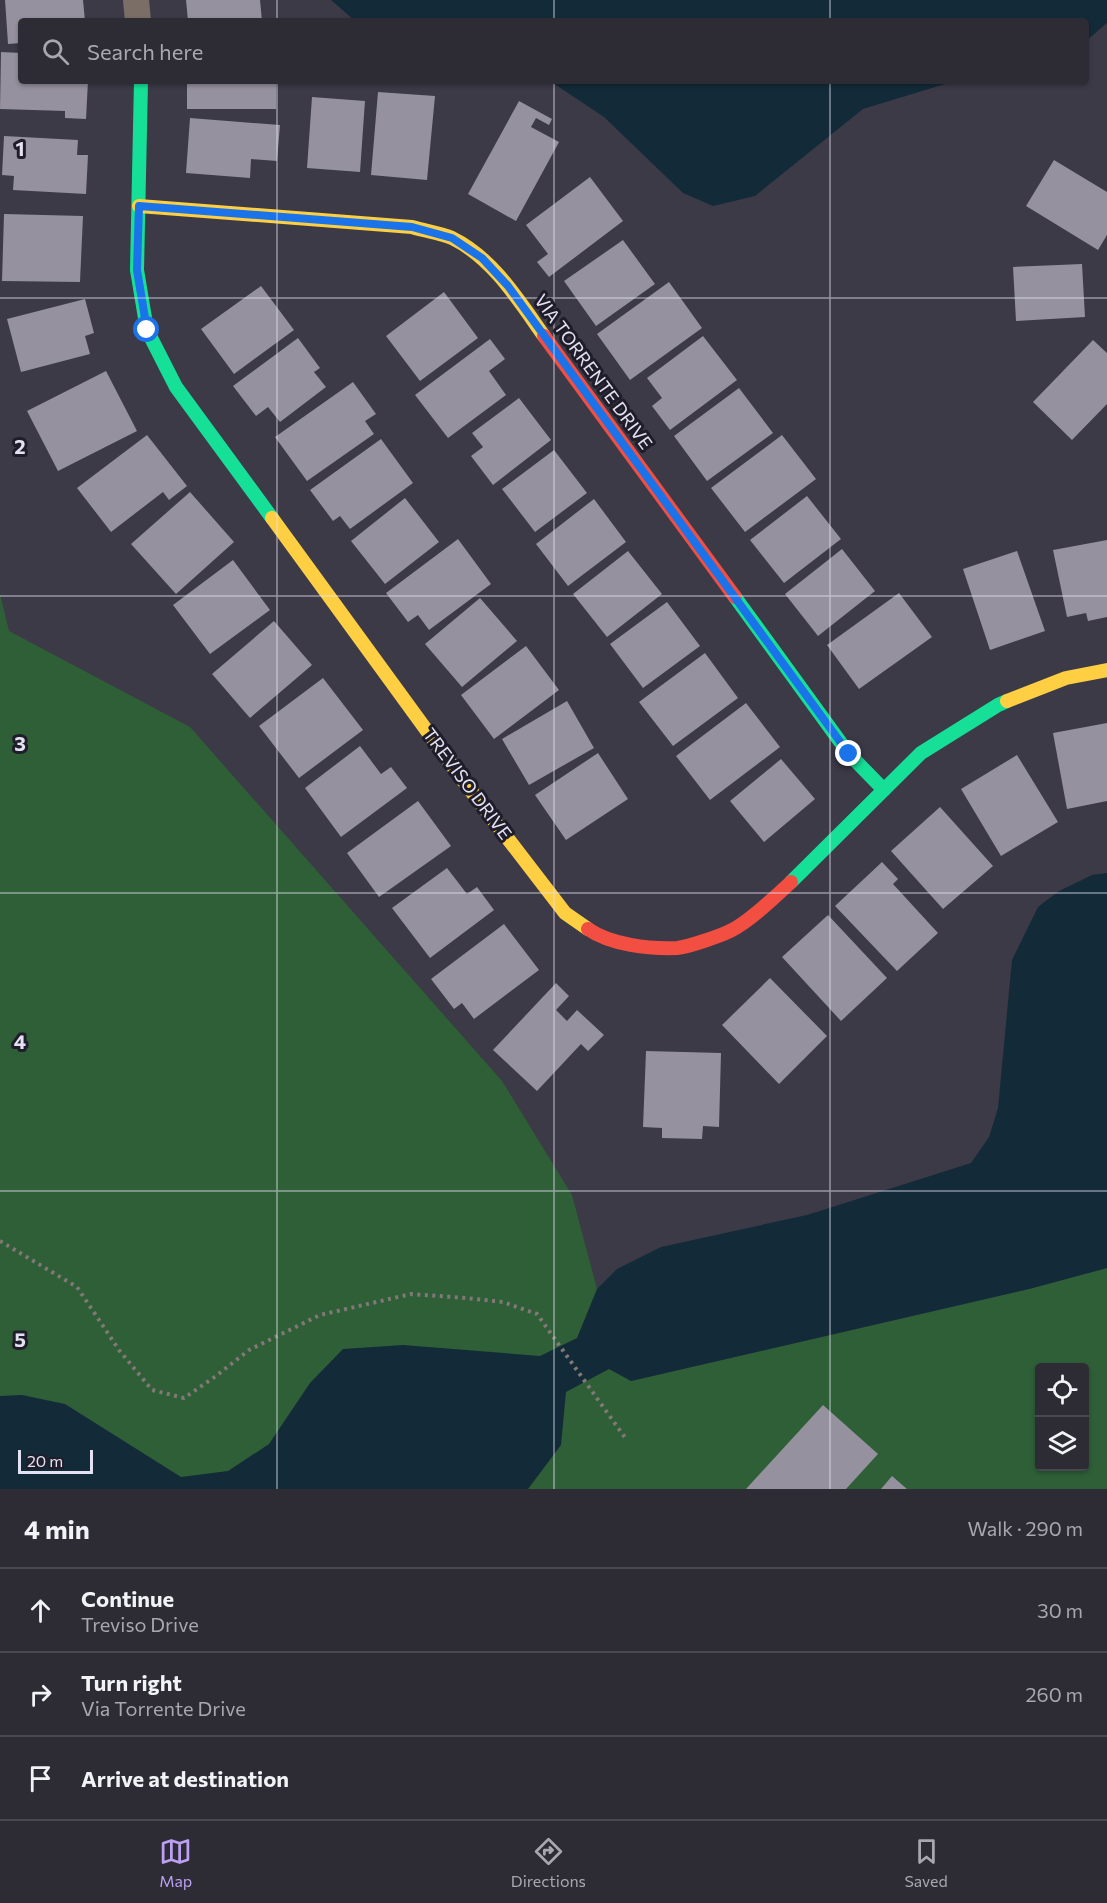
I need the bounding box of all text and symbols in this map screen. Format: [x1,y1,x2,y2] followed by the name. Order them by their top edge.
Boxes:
[18,18,1089,84] search box
[39,35,72,68] icon: search
[87,38,203,65] text: Search here
[15,136,25,160] text: 1
[530,290,657,453] street label: VIA TORRENTE DRIVE
[133,316,159,342] route start
[14,434,26,458] text: 2
[419,723,517,843] street label: TREVISO DRIVE
[14,731,26,755] text: 3
[835,740,861,766] route end
[14,1029,26,1053] text: 4
[14,1327,26,1351] text: 5
[1035,1363,1089,1471] map controls
[1035,1363,1089,1417] button: locate
[1035,1417,1089,1471] button: layers
[18,1447,93,1474] scale bar
[27,1451,63,1470] text: 20 m
[24,1513,90,1544] text: 4 min
[967,1516,1083,1540] text: Walk · 290 m
[81,1585,174,1612] text: Continue
[24,1594,57,1627] icon: ahead
[1037,1598,1083,1622] text: 30 m
[81,1612,199,1636] text: Treviso Drive
[81,1669,182,1696] text: Turn right
[24,1678,57,1711] icon: right
[1025,1682,1083,1706] text: 260 m
[81,1696,246,1720] text: Via Torrente Drive
[24,1762,57,1795] icon: arrive
[81,1765,289,1792] text: Arrive at destination
[159,1835,192,1890] tab: Map
[511,1835,586,1890] tab: Directions
[904,1835,948,1890] tab: Saved

